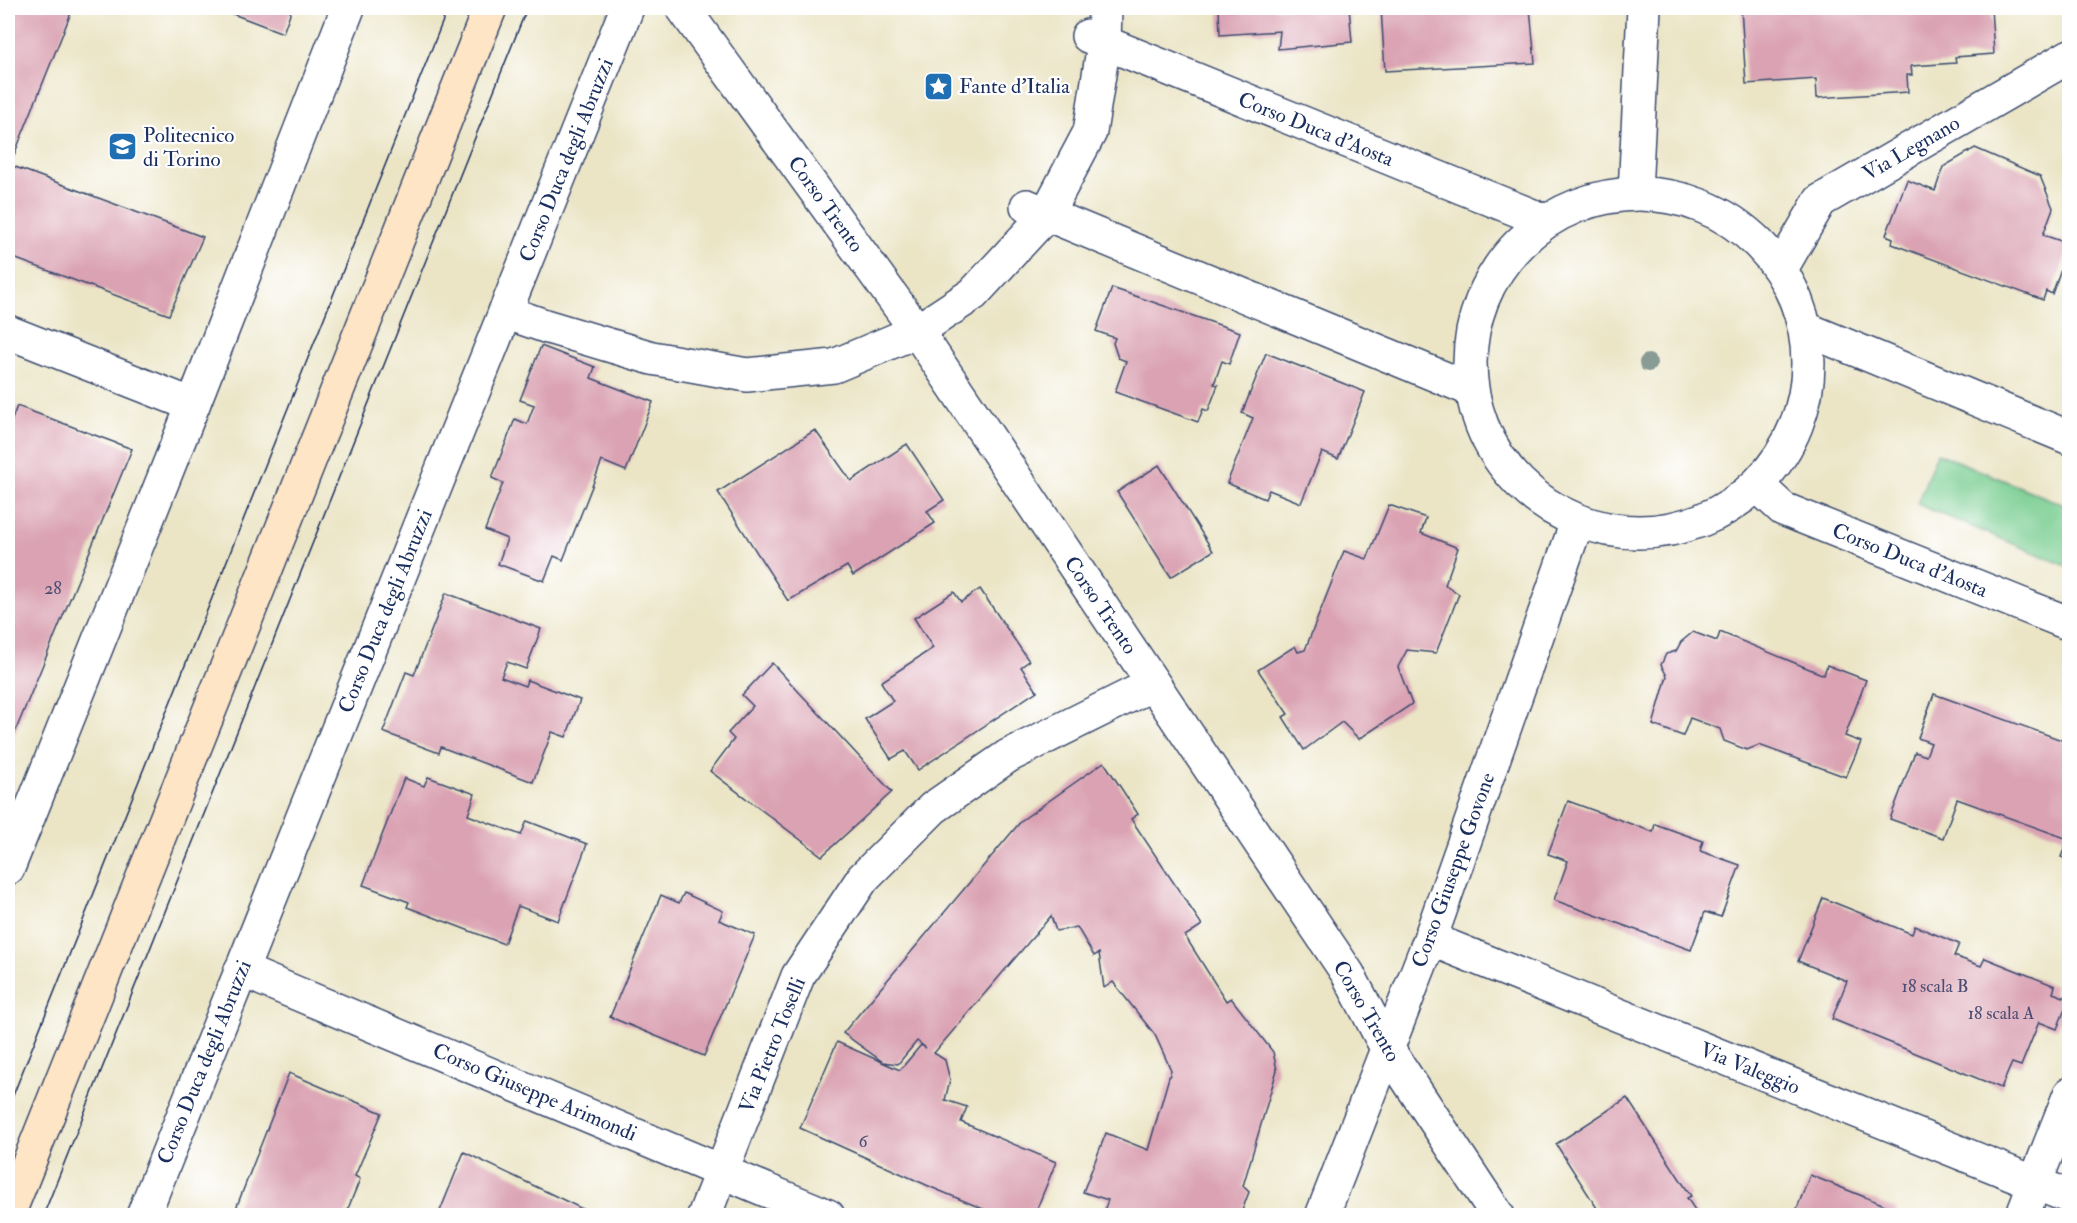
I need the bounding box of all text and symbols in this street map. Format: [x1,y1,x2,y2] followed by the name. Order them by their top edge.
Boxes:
[513,54,620,266] street label: Corso Duca degli Abruzzi
[922,70,954,102] place icon: Fante d'Italia
[959,73,1070,100] place label: Fante d'Italia
[1234,86,1398,173] street label: Corso Duca d'Aosta
[1858,110,1965,187] street label: Via Legnano
[143,122,234,173] place label: Politecnico di Torino
[106,131,138,163] school or university icon: Politecnico di Torino
[782,151,870,258] street label: Corso Trento
[332,505,439,717] street label: Corso Duca degli Abruzzi
[1828,517,1992,604] street label: Corso Duca d'Aosta
[1058,551,1143,659] street label: Corso Trento
[44,577,62,600] house number: 28
[1406,769,1501,971] street label: Corso Giuseppe Govone
[151,956,258,1168] street label: Corso Duca degli Abruzzi
[1327,956,1406,1067] street label: Corso Trento
[733,973,812,1117] street label: Via Pietro Toselli
[1901,975,1969,998] house number: 18 scala B
[1968,1002,2035,1025] house number: 18 scala A
[1696,1036,1804,1101] street label: Via Valeggio
[429,1037,641,1148] street label: Corso Giuseppe Arimondi
[858,1130,868,1153] house number: 6

